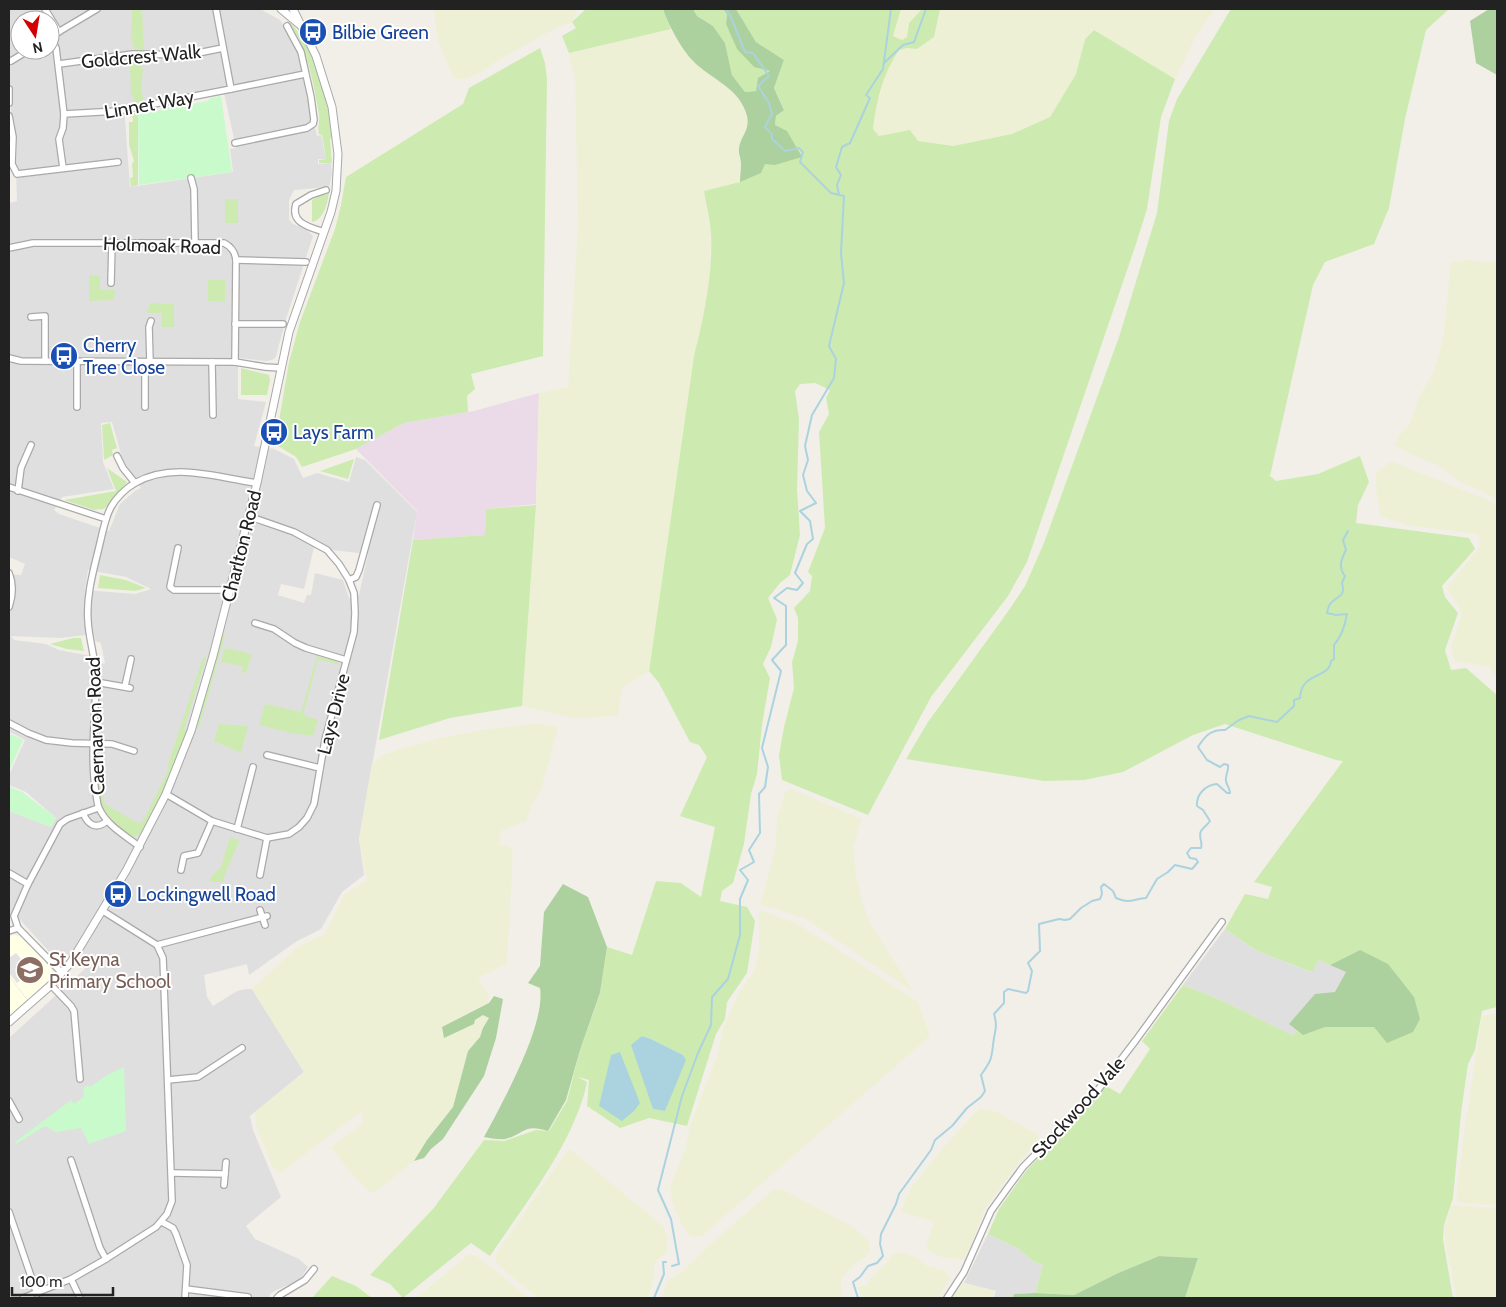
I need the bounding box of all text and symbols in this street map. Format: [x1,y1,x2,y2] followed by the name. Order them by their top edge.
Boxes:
[10,10,60,60] north arrow
[298,17,328,47] bus stop icon: Bilbie Green
[332,21,429,44] place label: Bilbie Green
[31,38,44,58] text: N
[80,40,202,73] street label: Goldcrest Walk
[102,85,196,124] street label: Linnet Way
[102,232,222,259] street label: Holmoak Road
[83,334,165,379] place label: Cherry Tree Close
[49,341,79,371] bus stop icon: Cherry Tree Close
[259,417,289,447] bus stop icon: Lays Farm
[293,421,374,444] place label: Lays Farm
[216,488,266,604] street label: Charlton Road
[82,657,109,795] street label: Caernarvon Road
[312,671,355,757] street label: Lays Drive
[103,879,133,909] bus stop icon: Lockingwell Road
[137,883,276,906] place label: Lockingwell Road
[49,948,171,993] place label: St Keyna Primary School
[15,955,45,985] school or university icon: St Keyna Primary School
[1027,1052,1130,1163] street label: Stockwood Vale
[12,1264,114,1296] scale bar
[20,1273,62,1291] text: 100 m

